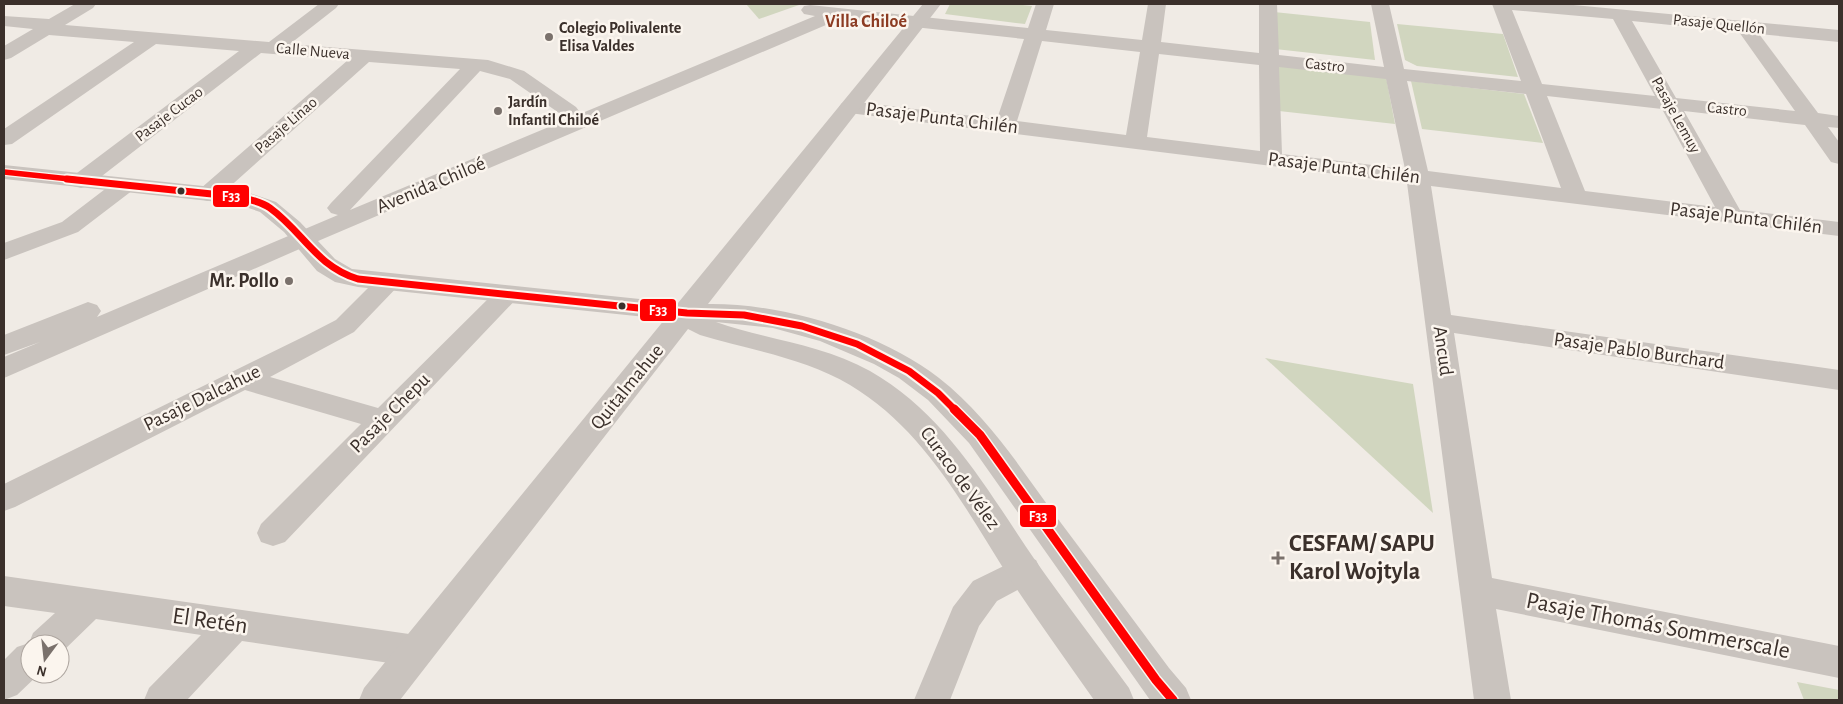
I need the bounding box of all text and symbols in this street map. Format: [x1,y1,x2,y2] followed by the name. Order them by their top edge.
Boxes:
[1672,11,1766,38] street label: Pasaje Quellón
[825,13,907,31] district label: Villa Chiloé
[559,20,682,54] place label: Colegio Polivalente Elisa Valdes
[543,31,555,43] marker: Colegio Polivalente Elisa Valdes
[276,40,350,62] street label: Calle Nueva
[1304,55,1346,75] street label: Castro
[1648,74,1704,156] street label: Pasaje Lemuy
[132,83,207,145] street label: Pasaje Cucao
[252,94,321,157] street label: Pasaje Linao
[508,94,600,128] place label: Jardín Infantil Chiloé
[865,99,1019,137] street label: Pasaje Punta Chilén
[1706,99,1748,119] street label: Castro
[492,105,504,117] marker: Jardín Infantil Chiloé
[1267,149,1421,187] street label: Pasaje Punta Chilén
[374,153,488,217] street label: Avenida Chiloé
[212,184,250,208] line badge: F33
[176,186,186,196] unlabelled marker
[222,190,240,204] text: F33
[1669,199,1823,237] street label: Pasaje Punta Chilén
[209,271,279,291] place label: Mr. Pollo
[283,275,295,287] marker: Mr. Pollo
[639,298,677,322] line badge: F33
[617,301,627,311] unlabelled marker
[649,304,667,318] text: F33
[1430,325,1456,377] street label: Ancud
[1552,329,1726,373] street label: Pasaje Pablo Burchard
[587,341,667,433] street label: Quitalmahue
[140,361,264,435] street label: Pasaje Dalcahue
[346,369,434,457] street label: Pasaje Chepu
[916,423,1004,533] street label: Curaco de Vélez
[1019,504,1057,528] line badge: F33
[1029,510,1047,524] text: F33
[1289,532,1435,584] place label: CESFAM/ SAPU Karol Wojtyla
[1271,551,1285,565] marker: CESFAM/ SAPU Karol Wojtyla
[1524,589,1792,663] street label: Pasaje Thomás Sommerscale
[171,604,249,638] street label: El Retén
[20,634,70,684] north arrow
[35,663,48,679] text: N

